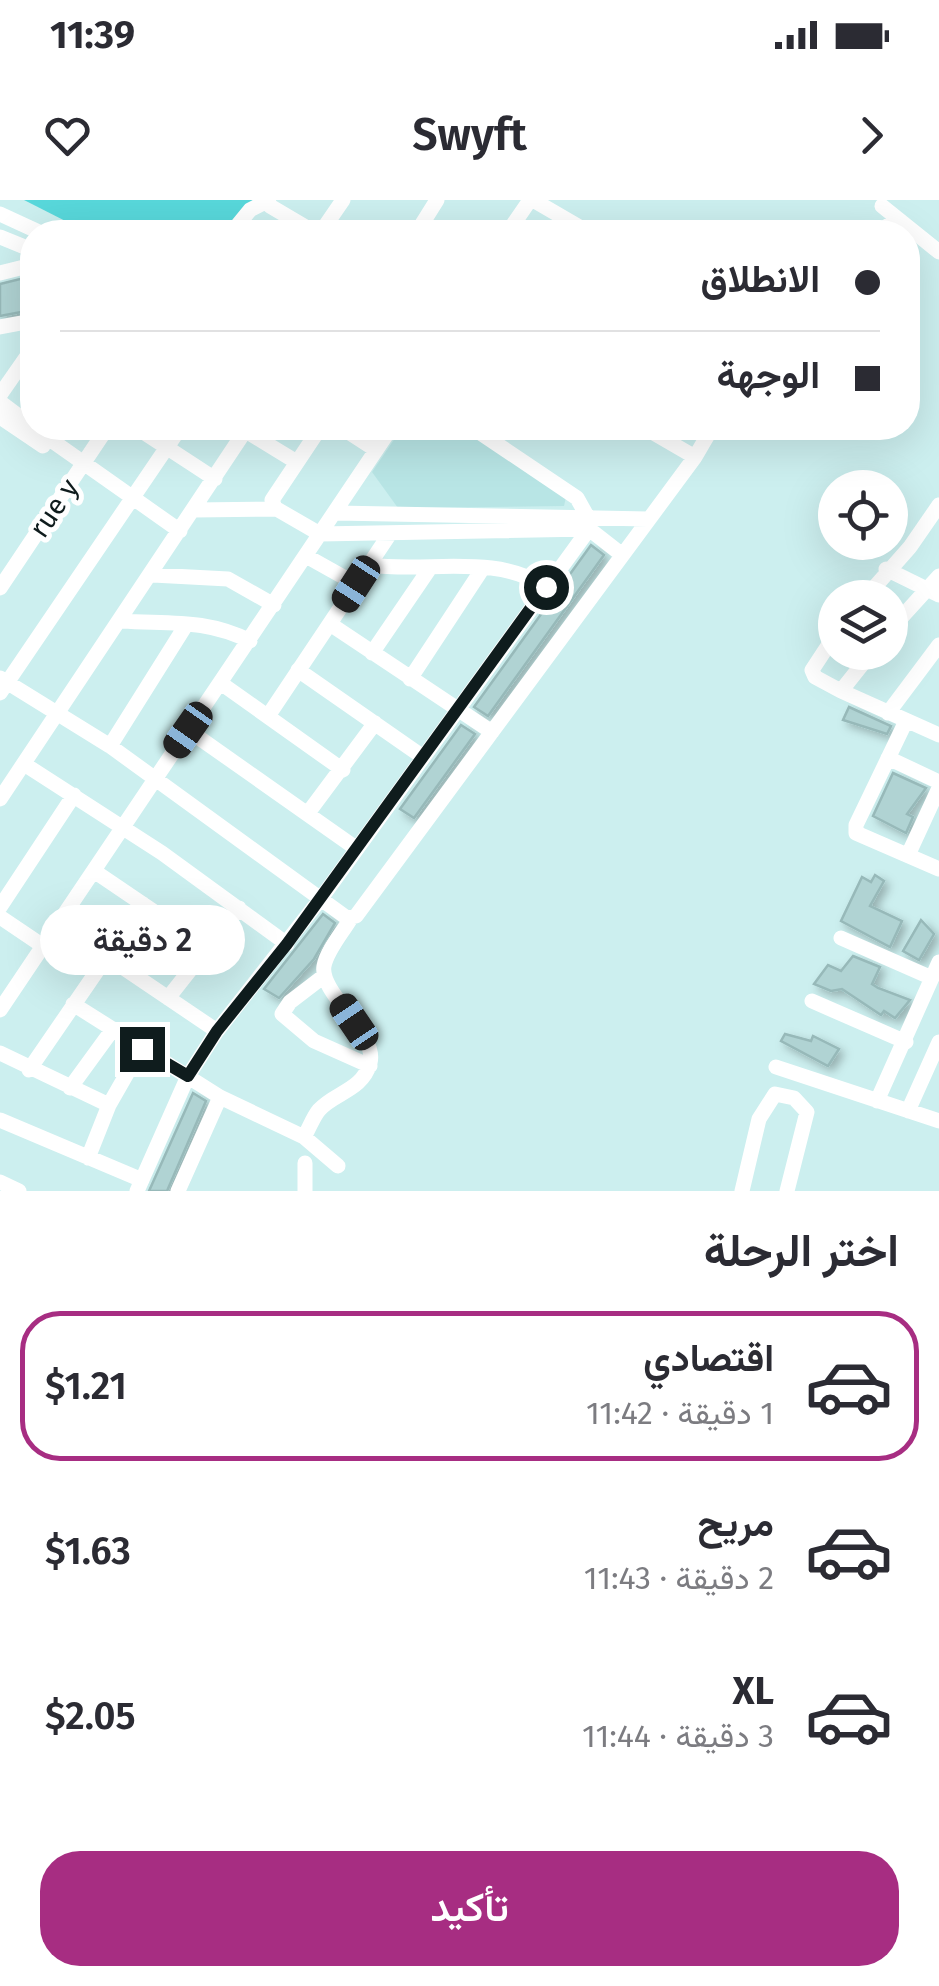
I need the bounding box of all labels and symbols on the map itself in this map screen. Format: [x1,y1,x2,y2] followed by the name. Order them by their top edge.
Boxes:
[23,472,86,544] street label: rue y
[327,551,385,617] car
[524,565,569,610] route start
[159,697,217,763] car
[39,904,244,974] callout: 2 دقيقة
[325,989,383,1055] car
[120,1027,165,1072] route end

